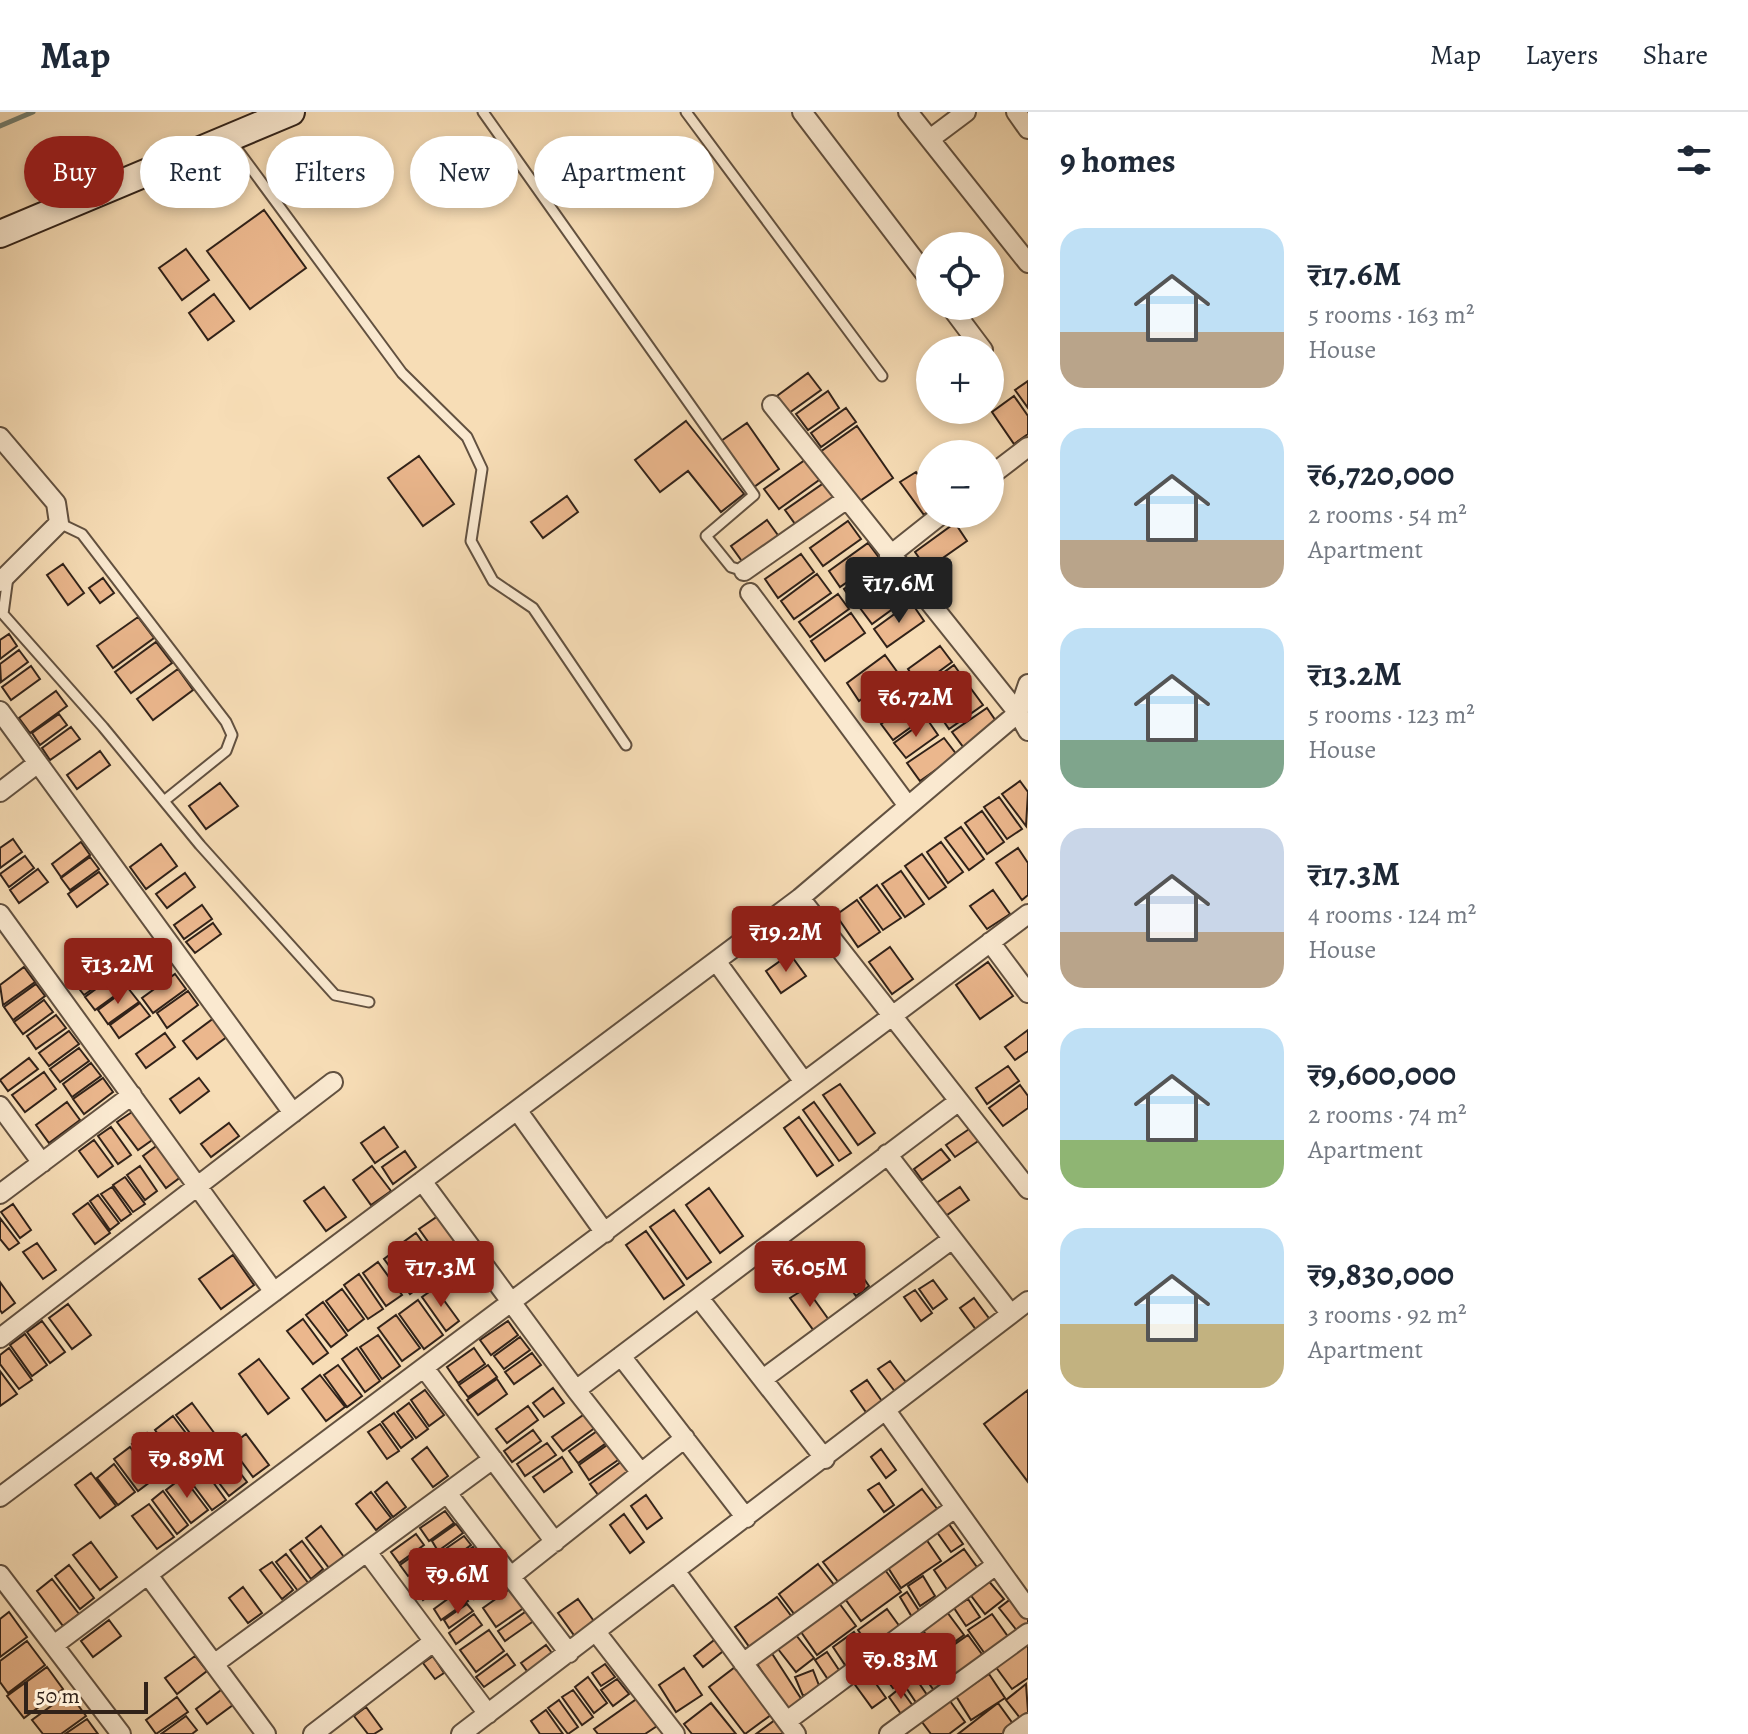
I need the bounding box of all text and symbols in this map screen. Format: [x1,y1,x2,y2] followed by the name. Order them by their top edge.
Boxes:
[40,29,110,81] text: Map
[1430,36,1481,74] text: Map
[1525,36,1598,74] text: Layers
[1642,36,1708,74] text: Share
[24,136,124,208] chip: Buy
[140,136,250,208] chip: Rent
[266,136,394,208] chip: Filters
[410,136,518,208] chip: New
[534,136,714,208] chip: Apartment
[1060,137,1176,184] text: 9 homes
[1672,138,1716,182] icon: filters
[916,232,1004,528] map controls
[916,232,1004,320] button: locate
[1308,250,1401,297] text: ₹17.6M
[1124,260,1220,356] icon: home
[1308,297,1475,332] text: 5 rooms · 163 m²
[1308,332,1376,367] text: House
[916,336,1004,424] button: +
[916,440,1004,528] button: −
[1308,450,1454,497] text: ₹6,720,000
[1124,460,1220,556] icon: home
[1308,497,1467,532] text: 2 rooms · 54 m²
[1308,532,1423,567] text: Apartment
[834,557,964,625] pin: ₹17.6M
[863,565,935,600] text: ₹17.6M
[1308,650,1402,697] text: ₹13.2M
[1124,660,1220,756] icon: home
[851,671,981,739] pin: ₹6.72M
[879,679,953,714] text: ₹6.72M
[1308,697,1475,732] text: 5 rooms · 123 m²
[1308,732,1376,767] text: House
[1308,850,1400,897] text: ₹17.3M
[1124,860,1220,956] icon: home
[1308,897,1476,932] text: 4 rooms · 124 m²
[721,906,851,974] pin: ₹19.2M
[750,914,822,949] text: ₹19.2M
[1308,932,1376,967] text: House
[53,938,183,1006] pin: ₹13.2M
[82,946,154,981] text: ₹13.2M
[1308,1050,1456,1097] text: ₹9,600,000
[1124,1060,1220,1156] icon: home
[1308,1097,1467,1132] text: 2 rooms · 74 m²
[1308,1132,1423,1167] text: Apartment
[376,1241,506,1309] pin: ₹17.3M
[745,1241,875,1309] pin: ₹6.05M
[406,1249,476,1284] text: ₹17.3M
[772,1249,848,1284] text: ₹6.05M
[1308,1250,1454,1297] text: ₹9,830,000
[1124,1260,1220,1356] icon: home
[1308,1297,1467,1332] text: 3 rooms · 92 m²
[1308,1332,1423,1367] text: Apartment
[122,1432,252,1500] pin: ₹9.89M
[149,1440,225,1475] text: ₹9.89M
[402,1548,514,1616] pin: ₹9.6M
[427,1556,489,1591] text: ₹9.6M
[836,1633,966,1701] pin: ₹9.83M
[864,1641,938,1676] text: ₹9.83M
[24,1678,148,1714] scale bar
[36,1681,80,1711] text: 50 m

